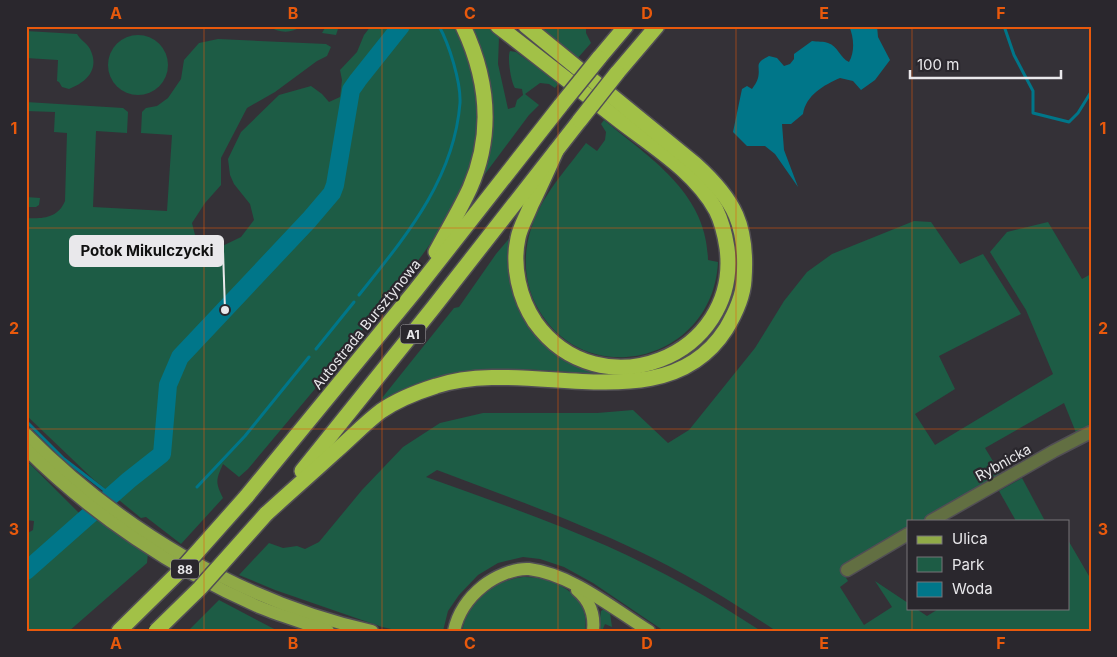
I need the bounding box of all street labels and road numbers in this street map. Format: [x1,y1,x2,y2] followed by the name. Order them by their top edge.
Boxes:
[308,255,424,393] street label: Autostrada Bursztynowa
[400,324,426,344] road number: A1
[972,440,1034,484] street label: Rybnicka
[171,560,199,578] road number: 88

